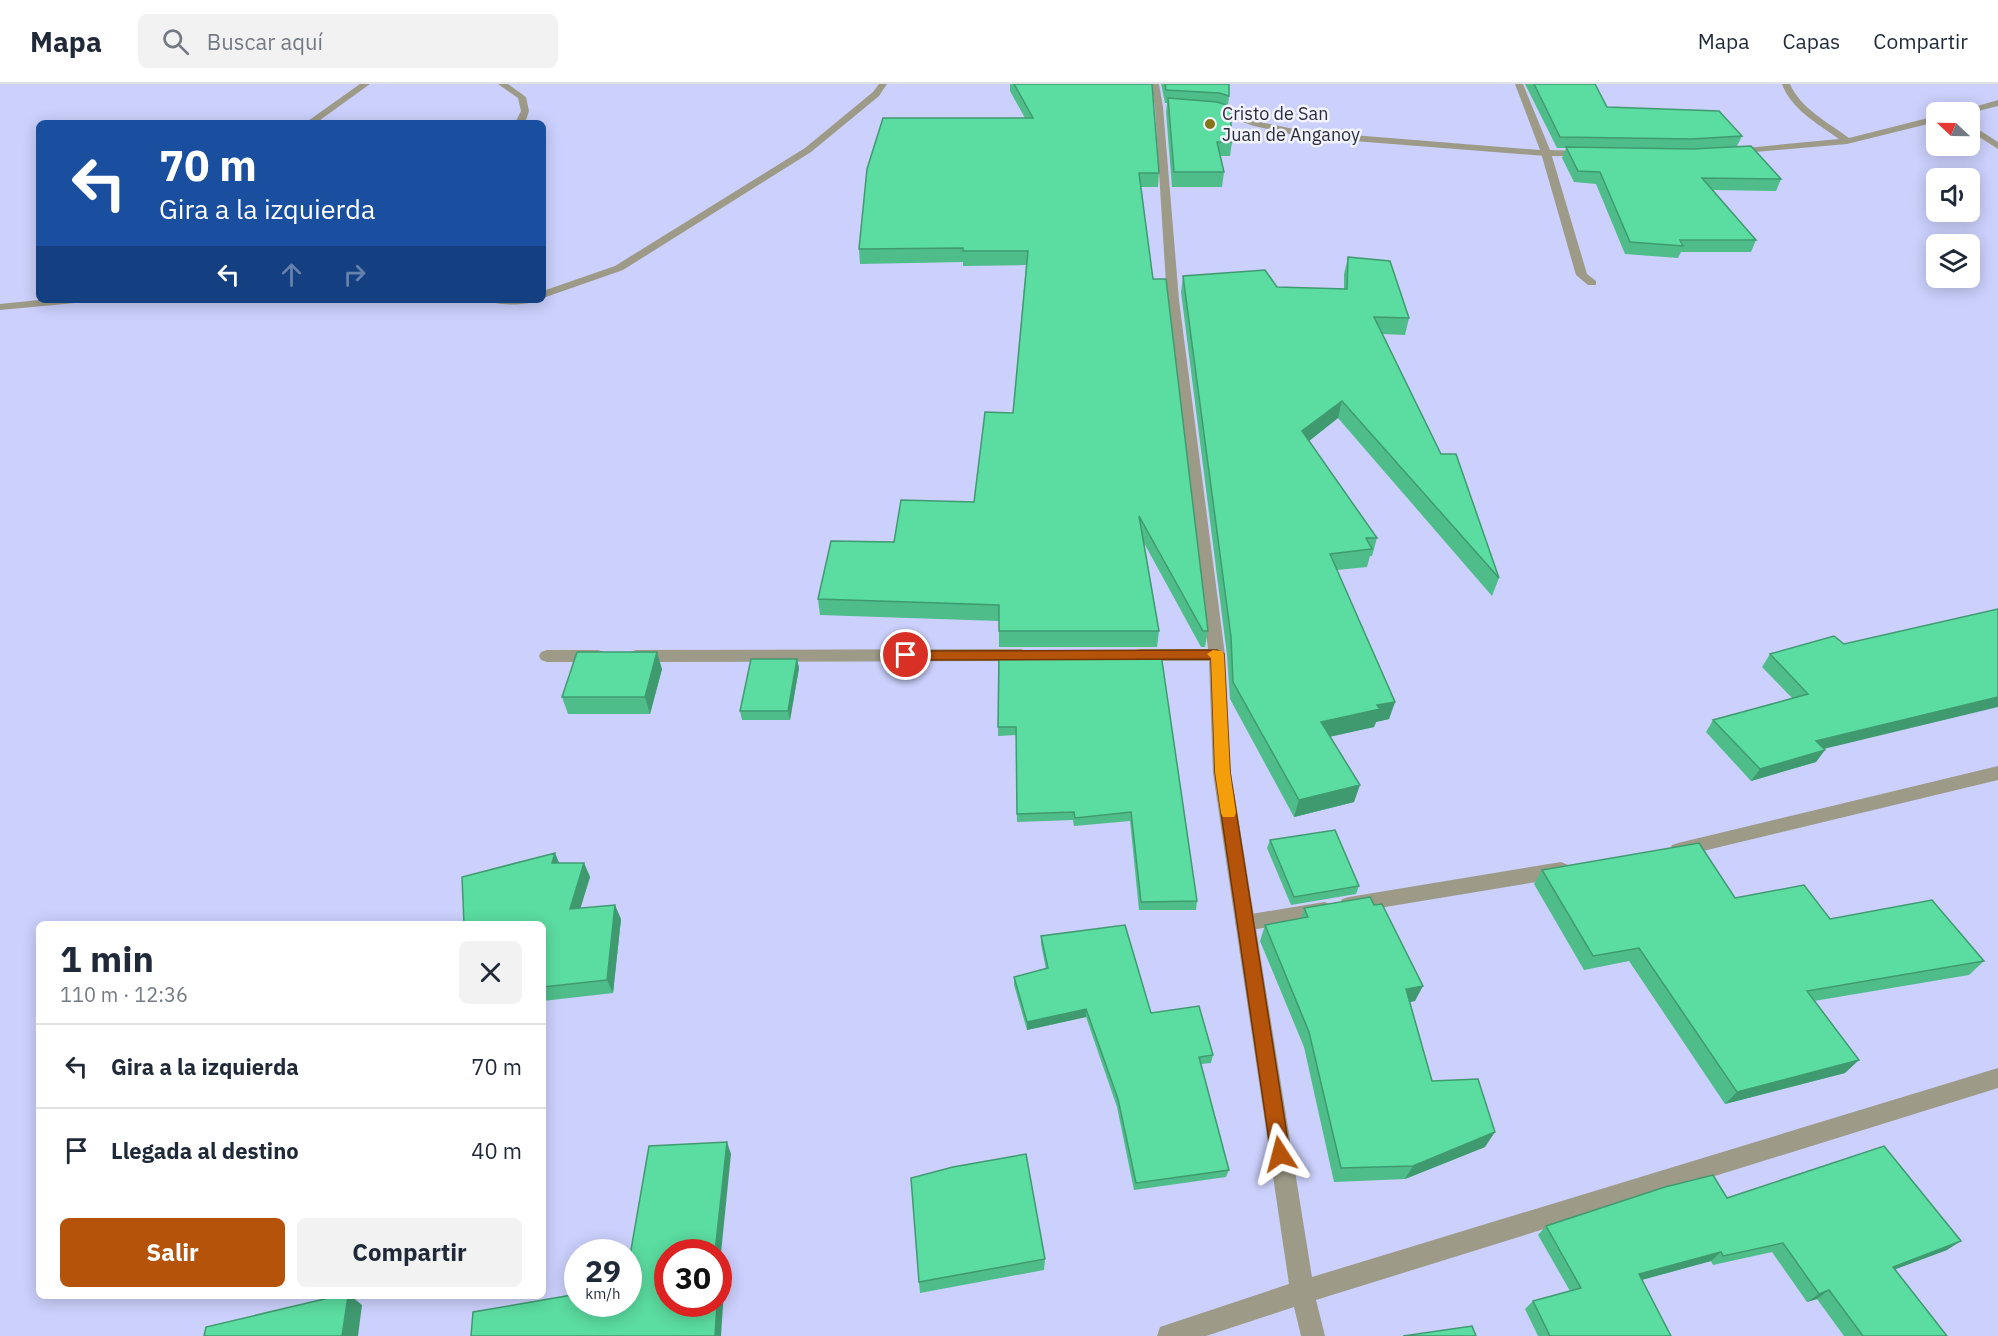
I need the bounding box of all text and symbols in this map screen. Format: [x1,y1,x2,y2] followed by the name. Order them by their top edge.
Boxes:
[138,14,558,68] search box
[30,23,102,60] text: Mapa
[159,25,192,58] icon: search
[207,27,323,56] text: Buscar aquí
[1698,27,1749,55] text: Mapa
[1782,27,1840,55] text: Capas
[1873,27,1968,55] text: Compartir
[1222,102,1360,146] place label: Cristo de San Juan de Anganoy
[1926,102,1980,156] north arrow
[1926,102,1980,288] map controls
[1203,117,1217,131] marker: Cristo de San Juan de Anganoy
[159,138,257,193] text: 70 m
[60,144,138,222] icon: left
[1926,168,1980,222] button: sound
[159,191,375,226] text: Gira a la izquierda
[1926,234,1980,288] button: layers
[212,258,245,291] icon: left
[275,258,308,291] icon: ahead
[338,258,371,291] icon: right
[880,629,931,680] pin
[889,638,922,671] icon: arrive
[60,935,154,982] text: 1 min
[459,941,522,1004] button: close
[60,981,188,1008] text: 110 m · 12:36
[60,1050,93,1083] icon: left
[111,1052,299,1081] text: Gira a la izquierda
[471,1052,522,1081] text: 70 m
[1248,1122,1312,1186] position arrow
[60,1134,93,1167] icon: arrive
[111,1136,299,1165] text: Llegada al destino
[471,1136,522,1165] text: 40 m
[60,1218,285,1287] button: Salir
[297,1218,522,1287] button: Compartir
[654,1239,732,1317] speed limit sign: 30
[585,1251,621,1290] text: 29
[585,1284,621,1303] text: km/h

